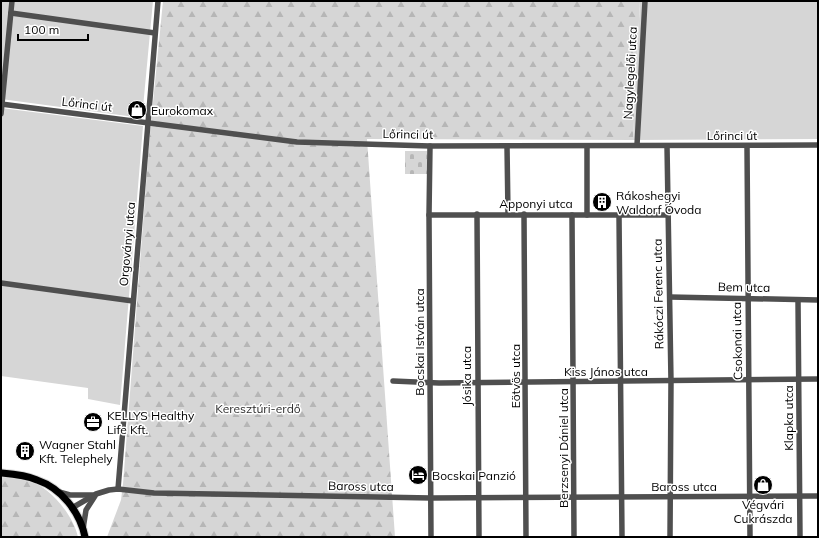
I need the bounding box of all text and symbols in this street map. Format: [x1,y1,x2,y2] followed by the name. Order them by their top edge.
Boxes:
[18,16,88,42] scale bar
[24,22,59,37] text: 100 m
[620,26,640,120] street label: Nagylegelői utca
[61,93,113,115] street label: Lőrinci út
[126,99,148,121] shop icon: Eurokomax
[151,103,214,118] place label: Eurokomax
[383,126,433,142] street label: Lőrinci út
[707,128,757,143] street label: Lőrinci út
[616,188,701,217] place label: Rákoshegyi Waldorf Óvoda
[591,191,613,213] building icon: Rákoshegyi Waldorf Óvoda
[499,196,573,211] street label: Apponyi utca
[116,201,138,287] street label: Orgoványi utca
[650,239,666,349] street label: Rákóczi Ferenc utca
[718,279,770,295] street label: Bem utca
[412,288,427,396] street label: Bocskai István utca
[729,302,745,380] street label: Csokonai utca
[508,344,523,408] street label: Eötvös utca
[459,346,474,406] street label: Jósika utca
[564,364,648,379] street label: Kiss János utca
[781,385,796,451] street label: Klapka utca
[556,388,571,508] street label: Berzsenyi Dániel utca
[215,401,301,416] park label: Keresztúri-erdő
[107,408,195,437] place label: KELLYS Healthy Life Kft.
[82,411,104,433] office icon: KELLYS Healthy Life Kft.
[39,437,116,466] place label: Wagner Stahl Kft. Telephely
[14,440,36,462] building icon: Wagner Stahl Kft. Telephely
[407,464,429,486] hotel icon: Bocskai Panzió
[432,468,516,483] place label: Bocskai Panzió
[752,474,774,496] shop icon: Végvári Cukrászda
[328,478,394,494] street label: Baross utca
[651,479,717,494] street label: Baross utca
[733,497,793,526] place label: Végvári Cukrászda

